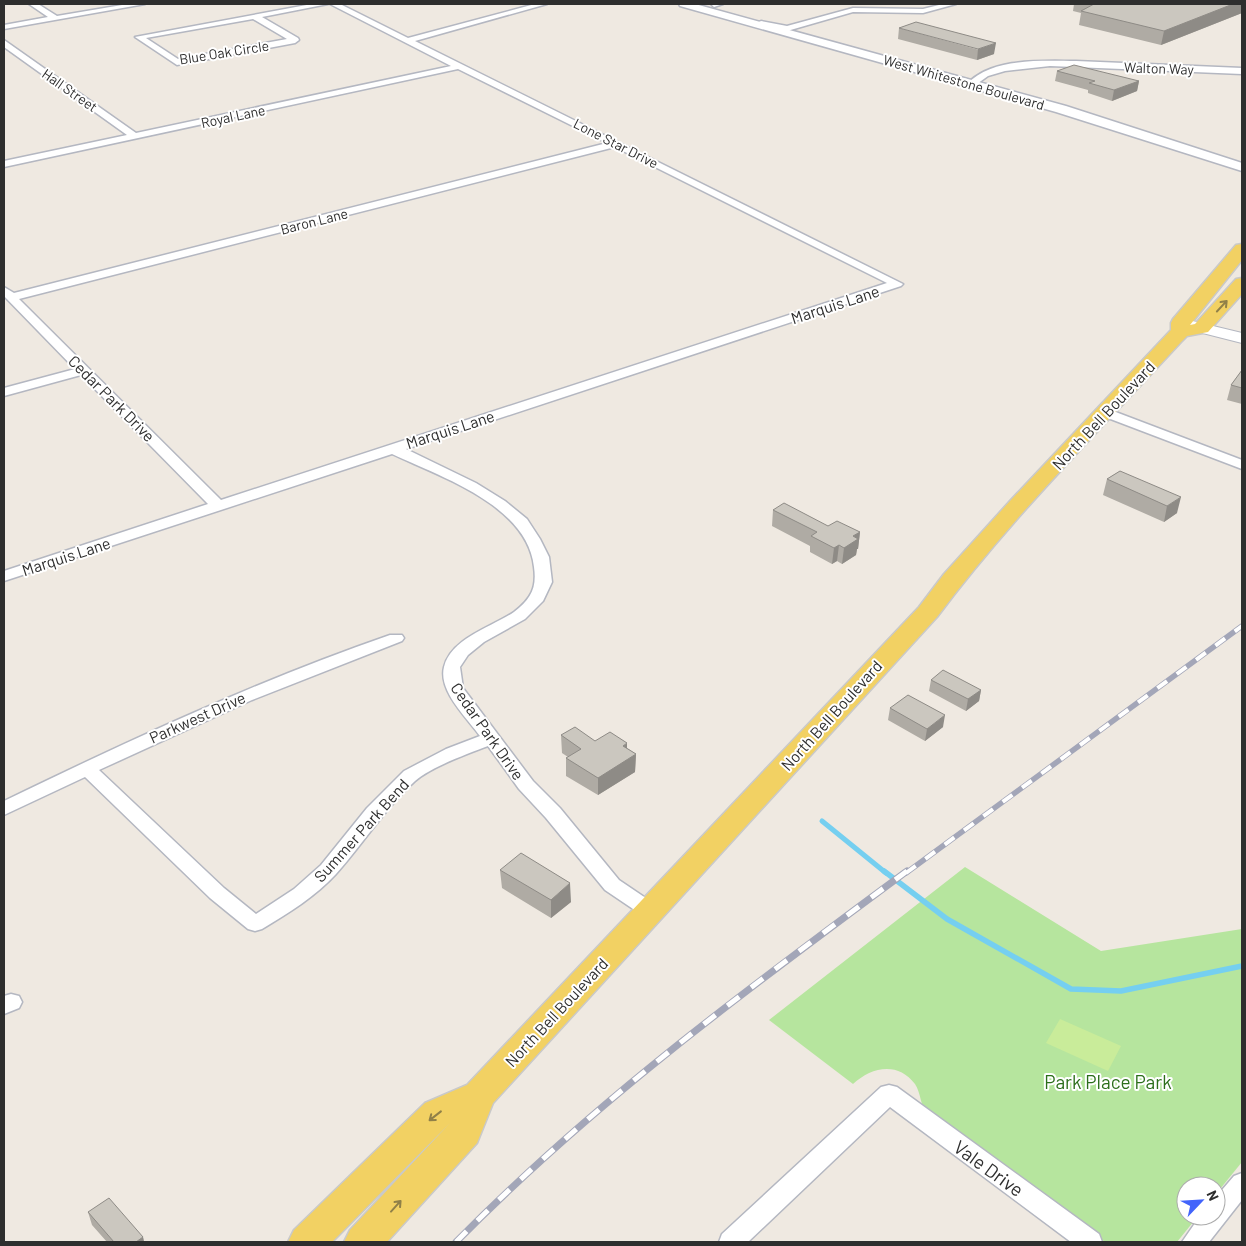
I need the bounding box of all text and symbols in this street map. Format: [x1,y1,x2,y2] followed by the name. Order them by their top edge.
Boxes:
[178,37,270,67] street label: Blue Oak Circle
[881,51,1047,113] street label: West Whitestone Boulevard
[1124,58,1195,78] street label: Walton Way
[39,65,101,115] street label: Hall Street
[199,101,267,131] street label: Royal Lane
[571,114,661,172] street label: Lone Star Drive
[279,204,349,238] street label: Baron Lane
[788,281,882,327] street label: Marquis Lane
[1216,299,1228,312] one-way arrow
[65,351,159,445] street label: Cedar Park Drive
[1048,357,1158,473] street label: North Bell Boulevard
[403,406,497,452] street label: Marquis Lane
[19,533,113,579] street label: Marquis Lane
[777,656,885,774] street label: North Bell Boulevard
[447,679,529,783] street label: Cedar Park Drive
[146,687,248,747] street label: Parkwest Drive
[310,774,412,886] street label: Summer Park Bend
[501,954,611,1070] street label: North Bell Boulevard
[1044,1070,1172,1093] park label: Park Place Park
[428,1111,442,1121] one-way arrow
[950,1135,1028,1201] street label: Vale Drive
[1176,1176,1226,1226] north arrow
[1204,1187,1223,1203] text: N
[390,1200,402,1213] one-way arrow

